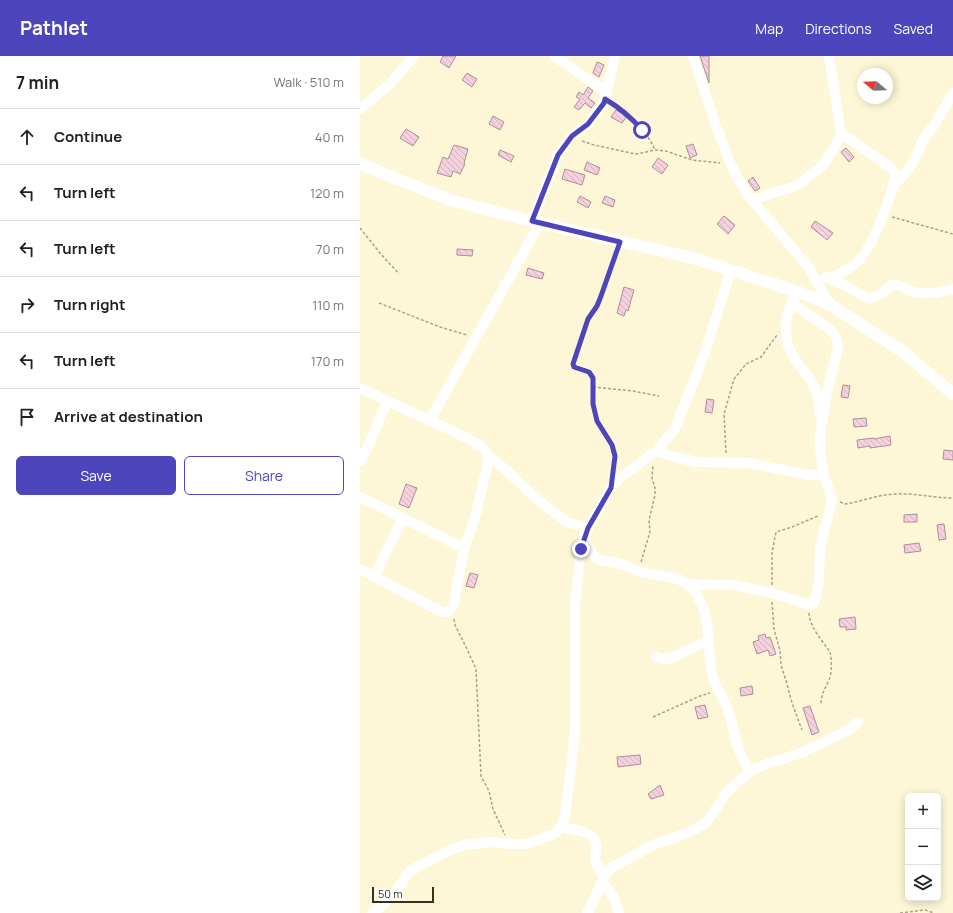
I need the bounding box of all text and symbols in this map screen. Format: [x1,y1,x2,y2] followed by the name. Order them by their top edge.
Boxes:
[20,15,88,41] text: Pathlet
[755,19,783,38] text: Map
[805,19,872,38] text: Directions
[894,19,933,38] text: Saved
[857,68,893,104] north arrow
[16,71,59,94] text: 7 min
[273,73,344,91] text: Walk · 510 m
[633,121,651,139] route start
[16,126,38,148] icon: ahead
[54,126,122,147] text: Continue
[315,128,344,146] text: 40 m
[16,182,38,204] icon: left
[54,182,116,203] text: Turn left
[310,184,344,202] text: 120 m
[16,238,38,260] icon: left
[54,238,116,259] text: Turn left
[316,240,344,258] text: 70 m
[16,294,38,316] icon: right
[54,294,125,315] text: Turn right
[312,296,344,314] text: 110 m
[16,350,38,372] icon: left
[54,350,116,371] text: Turn left
[311,352,344,370] text: 170 m
[16,406,38,428] icon: arrive
[54,406,203,427] text: Arrive at destination
[16,456,176,495] button: Save
[184,456,344,495] button: Share
[572,540,590,558] route end
[905,793,941,901] map controls
[905,793,941,829] button: +
[905,829,941,865] button: −
[905,865,941,901] button: layers
[372,885,434,904] scale bar
[378,886,403,901] text: 50 m

